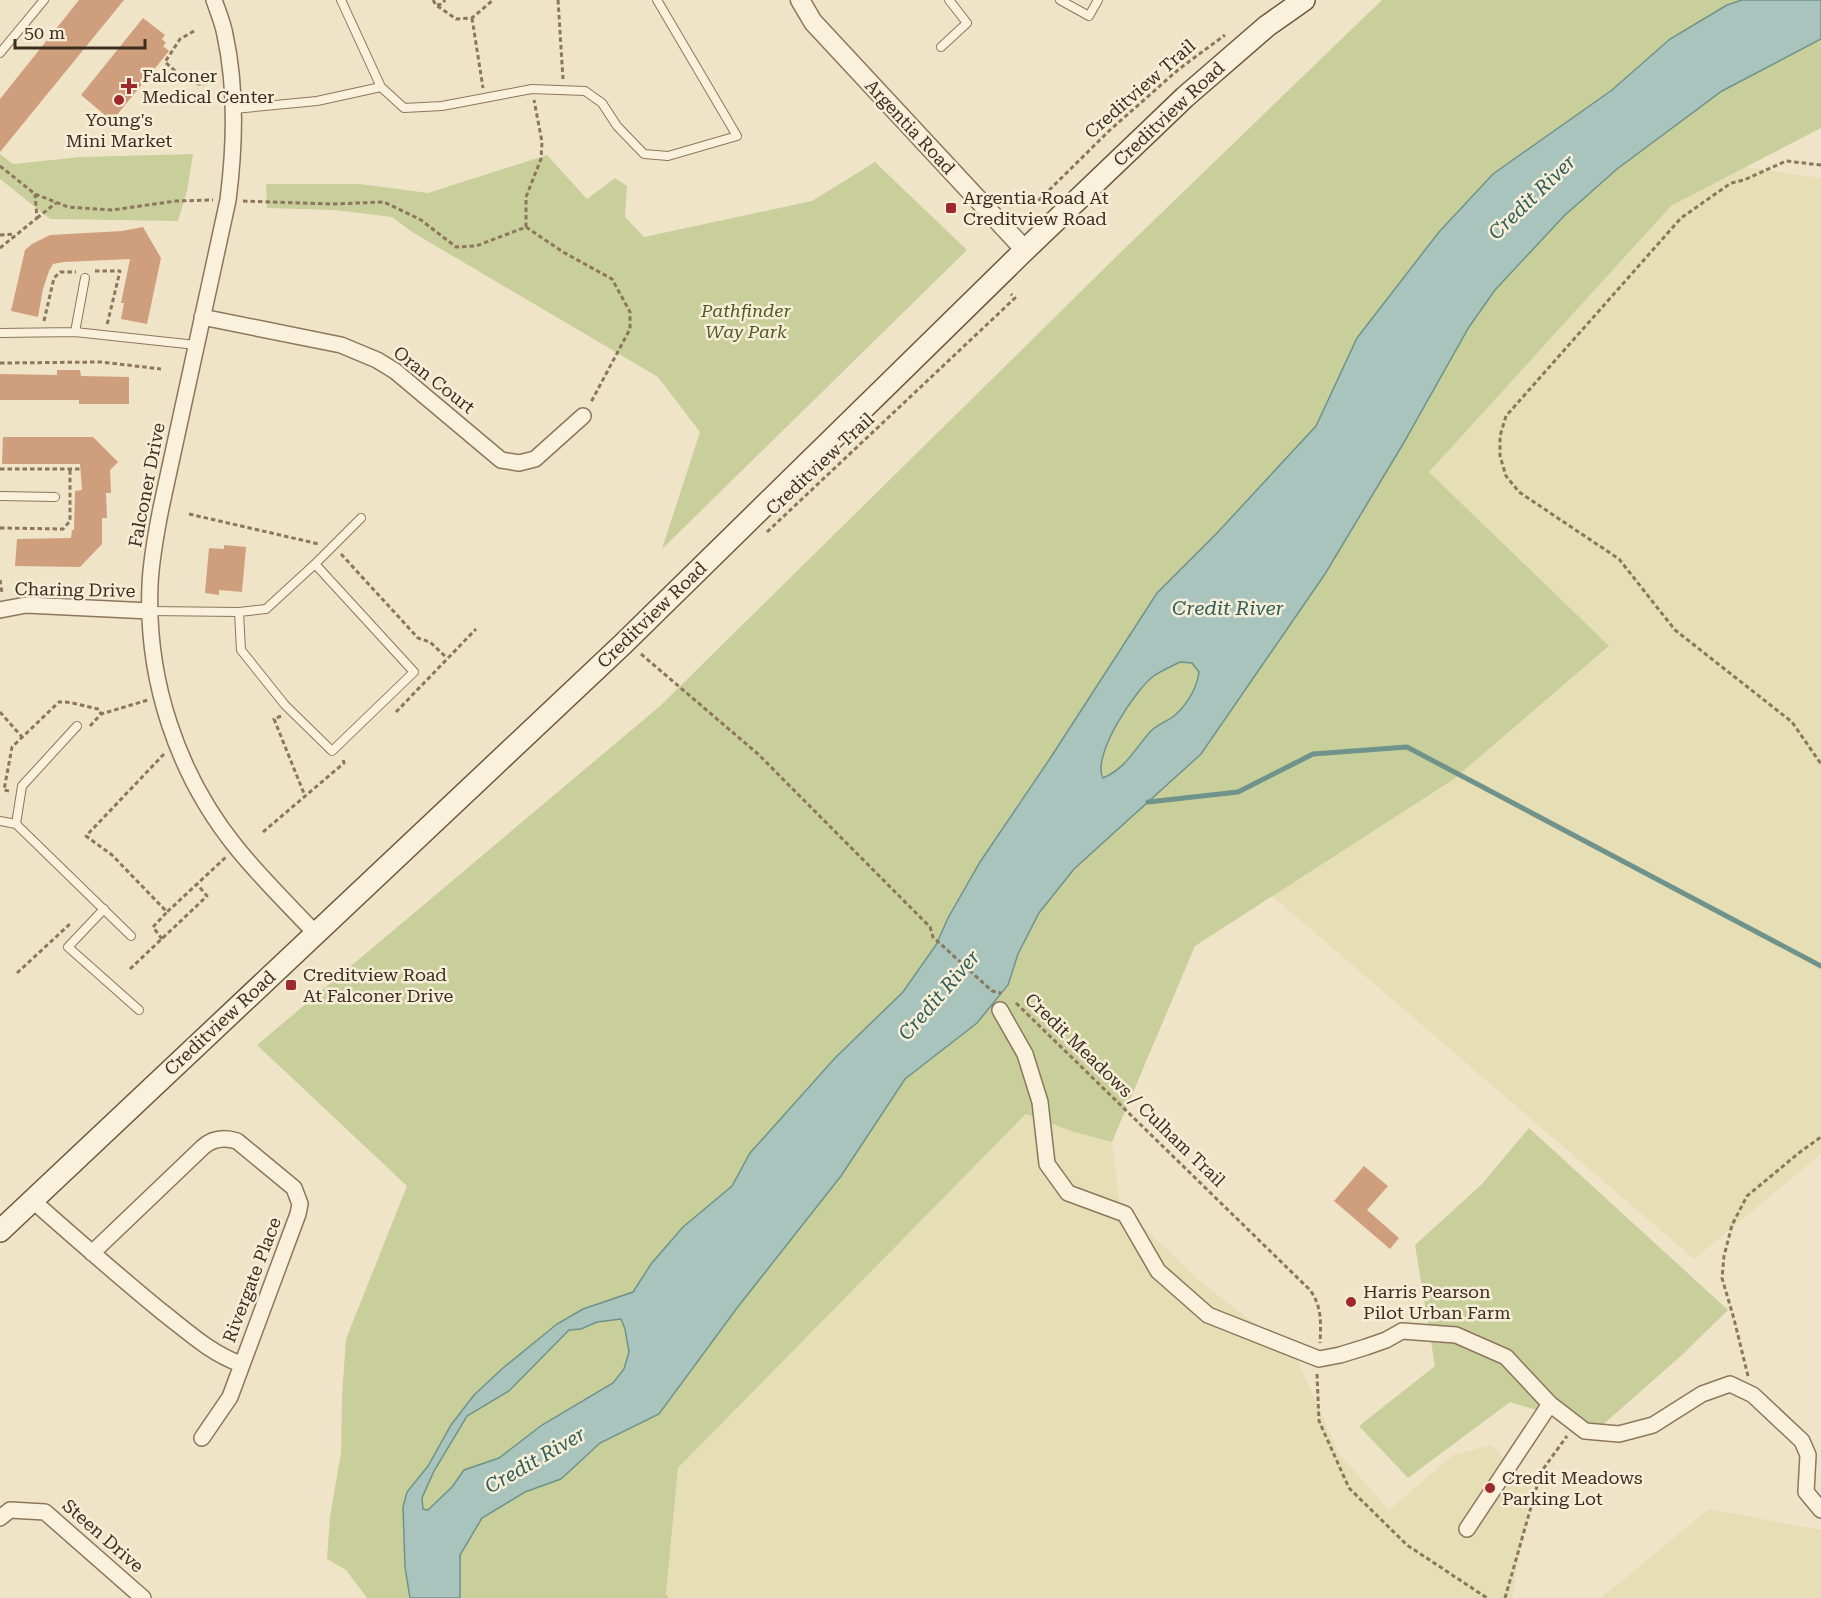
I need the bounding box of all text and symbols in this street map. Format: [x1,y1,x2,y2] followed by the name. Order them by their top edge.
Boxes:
[15,12,146,50] scale bar
[24,22,65,43] text: 50 m
[1080,35,1200,142] street label: Creditview Trail
[1109,57,1229,170] street label: Creditview Road
[142,65,274,107] place label: Falconer Medical Center
[861,75,960,179] street label: Argentia Road
[120,77,138,95] marker: Falconer Medical Center
[112,93,126,107] marker: Young's Mini Market
[66,109,172,151] place label: Young's Mini Market
[1483,149,1581,245] water label: Credit River
[963,187,1109,229] place label: Argentia Road At Creditview Road
[944,201,958,215] marker: Argentia Road At Creditview Road
[700,300,791,342] park label: Pathfinder Way Park
[390,341,479,418] street label: Oran Court
[761,408,878,519] street label: Creditview Trail
[124,421,169,549] street label: Falconer Drive
[593,557,711,672] street label: Creditview Road
[14,578,136,601] street label: Charing Drive
[1172,596,1285,620] water label: Credit River
[893,944,985,1045] water label: Credit River
[303,964,454,1006] place label: Creditview Road At Falconer Drive
[160,966,280,1079] street label: Creditview Road
[284,978,298,992] marker: Creditview Road At Falconer Drive
[1021,988,1230,1191] street label: Credit Meadows / Culham Trail
[218,1214,285,1345] street label: Rivergate Place
[1363,1281,1511,1323] place label: Harris Pearson Pilot Urban Farm
[1344,1295,1358,1309] marker: Harris Pearson Pilot Urban Farm
[481,1421,590,1498] water label: Credit River
[1502,1467,1643,1509] place label: Credit Meadows Parking Lot
[1483,1481,1497,1495] marker: Credit Meadows Parking Lot
[58,1495,148,1577] street label: Steen Drive

